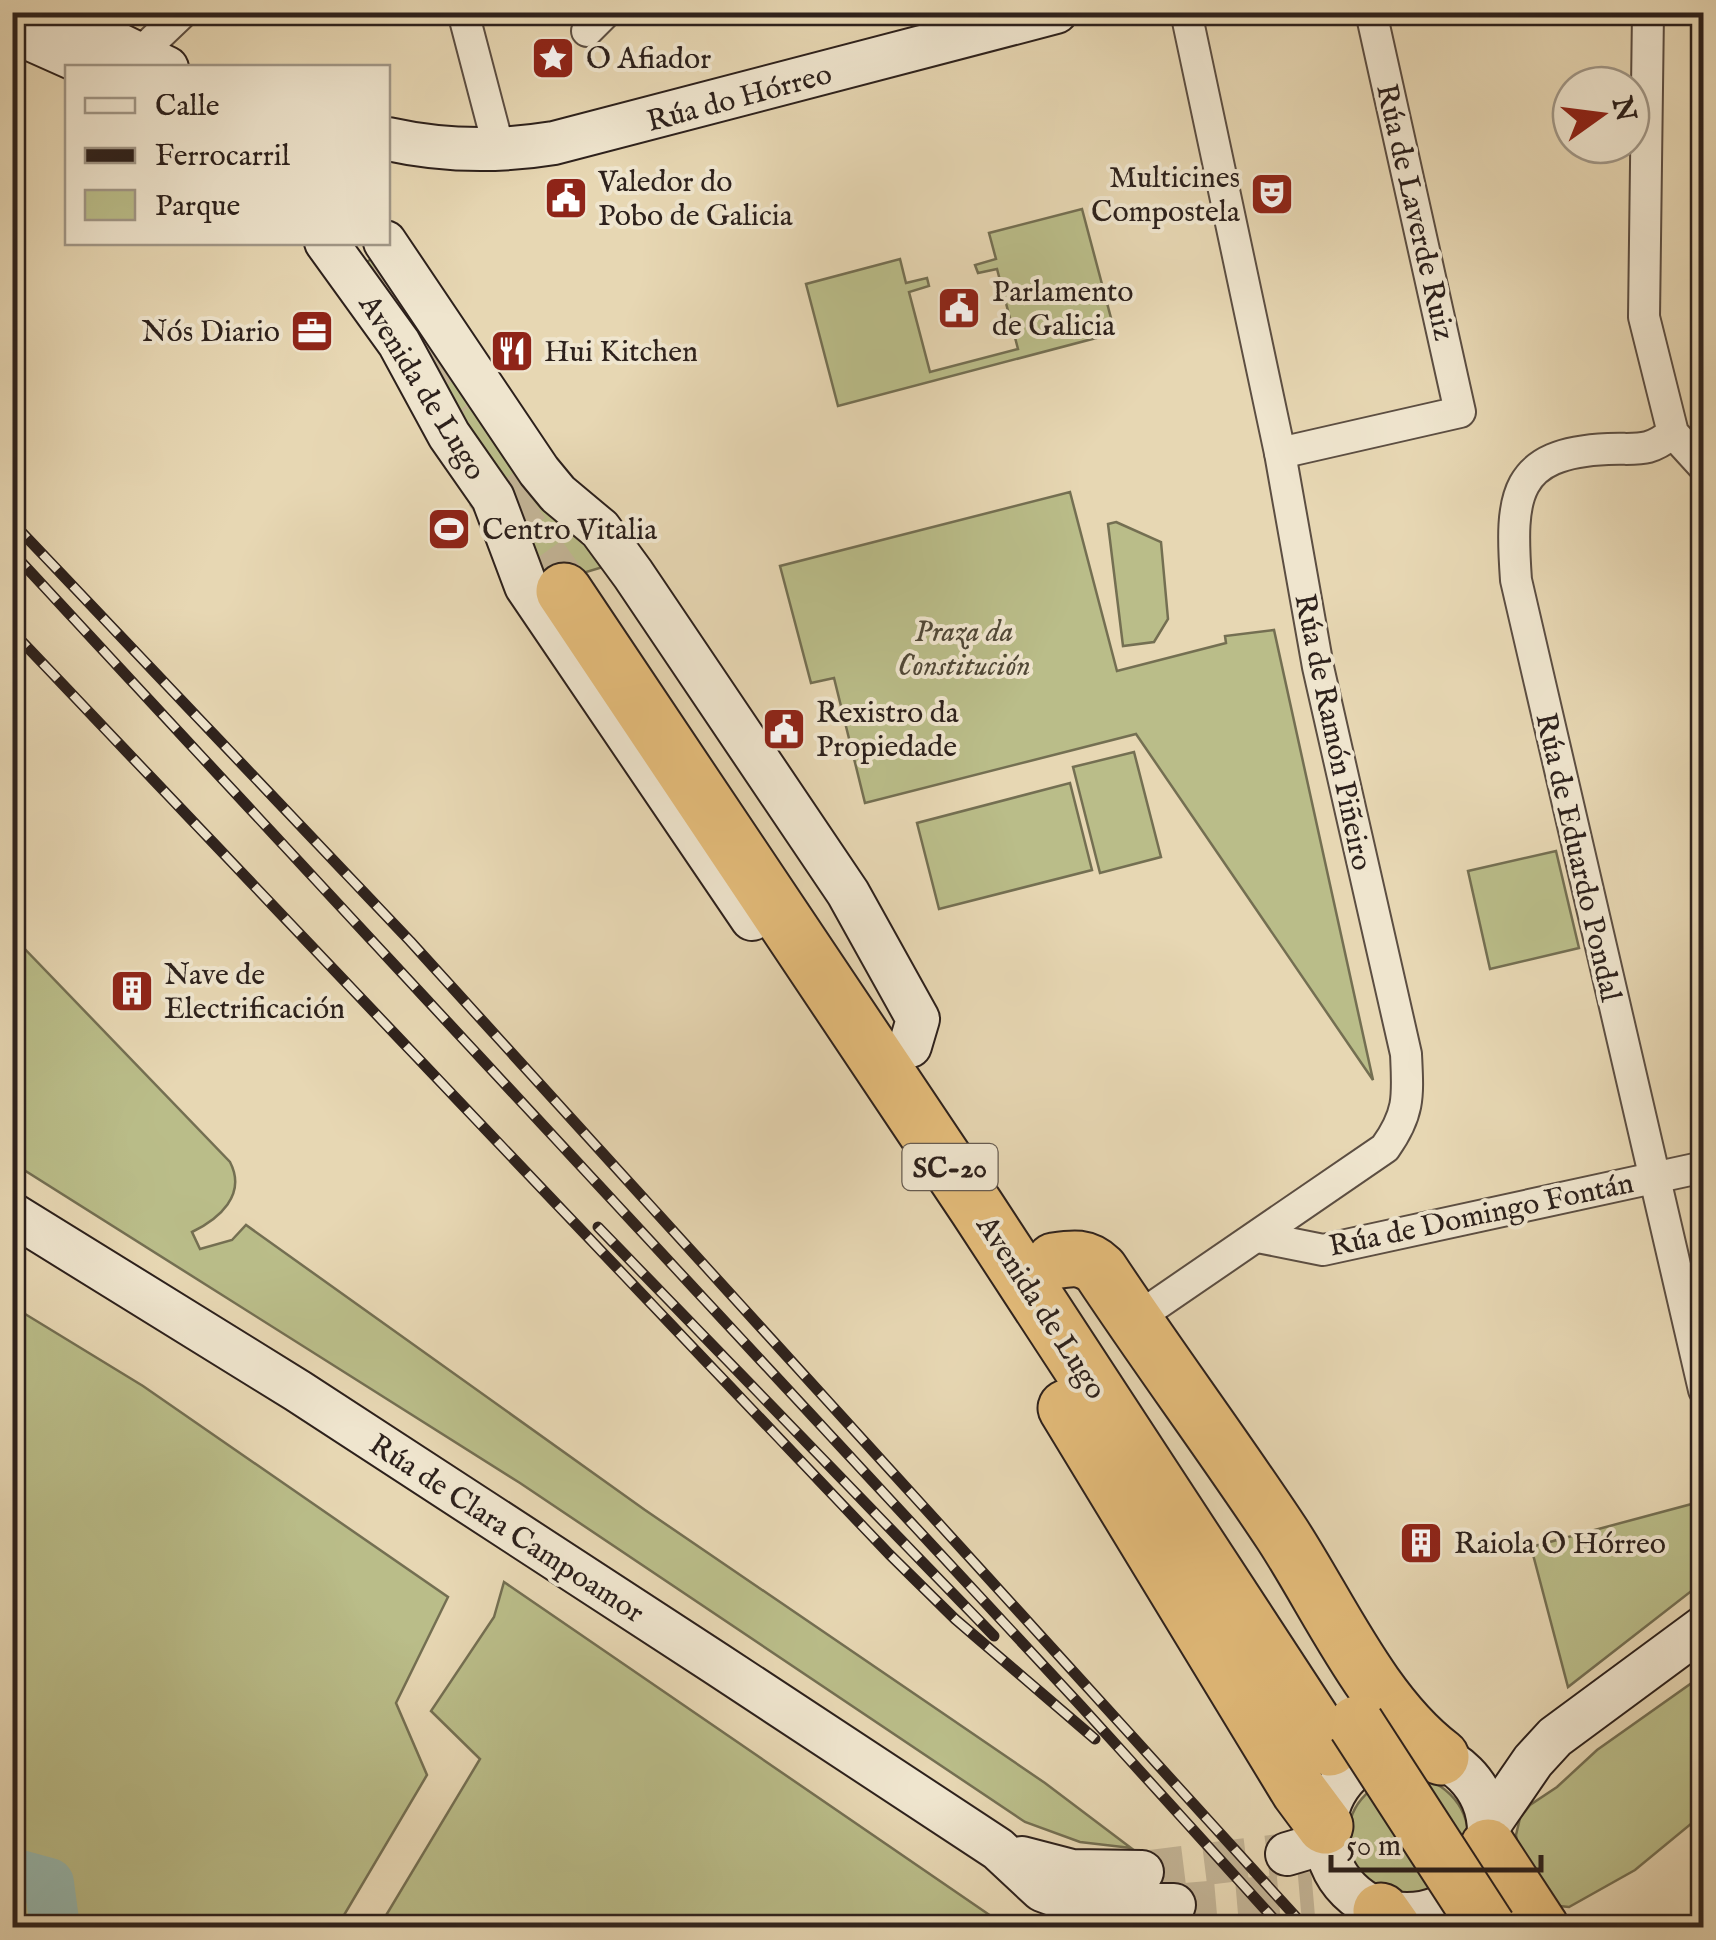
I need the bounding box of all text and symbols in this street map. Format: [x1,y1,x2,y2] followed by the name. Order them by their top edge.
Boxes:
[530,35,576,81] place icon: O Afiador
[586,41,711,79] place label: O Afiador
[643,56,836,142] street label: Rúa do Hórreo
[65,65,390,245] legend
[1551,65,1651,165] north arrow
[1366,80,1462,345] street label: Rúa de Laverde Ruiz
[155,88,219,126] text: Calle
[1603,93,1643,126] text: N
[155,138,291,176] text: Ferrocarril
[1091,160,1240,232] place label: Multicines Compostela
[597,164,793,236] place label: Valedor do Pobo de Galicia
[1249,171,1295,217] theatre icon: Multicines Compostela
[543,175,589,221] public building icon: Valedor do Pobo de Galicia
[155,188,240,226] text: Parque
[992,274,1133,346] place label: Parlamento de Galicia
[936,285,982,331] public building icon: Parlamento de Galicia
[349,287,493,488] street label: Avenida de Lugo
[289,308,335,354] office icon: Nós Diario
[141,314,280,352] place label: Nós Diario
[489,328,535,374] restaurant icon: Hui Kitchen
[544,334,698,372] place label: Hui Kitchen
[426,506,472,552] sports icon: Centro Vitalia
[482,512,657,550] place label: Centro Vitalia
[1284,591,1380,874] street label: Rúa de Ramón Piñeiro
[898,614,1030,686] park label: Praza da Constitución
[816,695,959,767] place label: Rexistro da Propiedade
[761,706,807,752] public building icon: Rexistro da Propiedade
[1525,709,1629,1006] street label: Rúa de Eduardo Pondal
[164,957,345,1029] place label: Nave de Electrificación
[109,968,155,1014] building icon: Nave de Electrificación
[902,1144,998,1190] road number: SC-20
[1326,1165,1637,1267] street label: Rúa de Domingo Fontán
[966,1208,1114,1407] street label: Avenida de Lugo
[361,1427,651,1633] street label: Rúa de Clara Campoamor
[1398,1520,1444,1566] building icon: Raiola O Hórreo
[1454,1526,1666,1564] place label: Raiola O Hórreo
[1331,1810,1541,1872] scale bar
[1346,1828,1401,1866] text: 50 m

